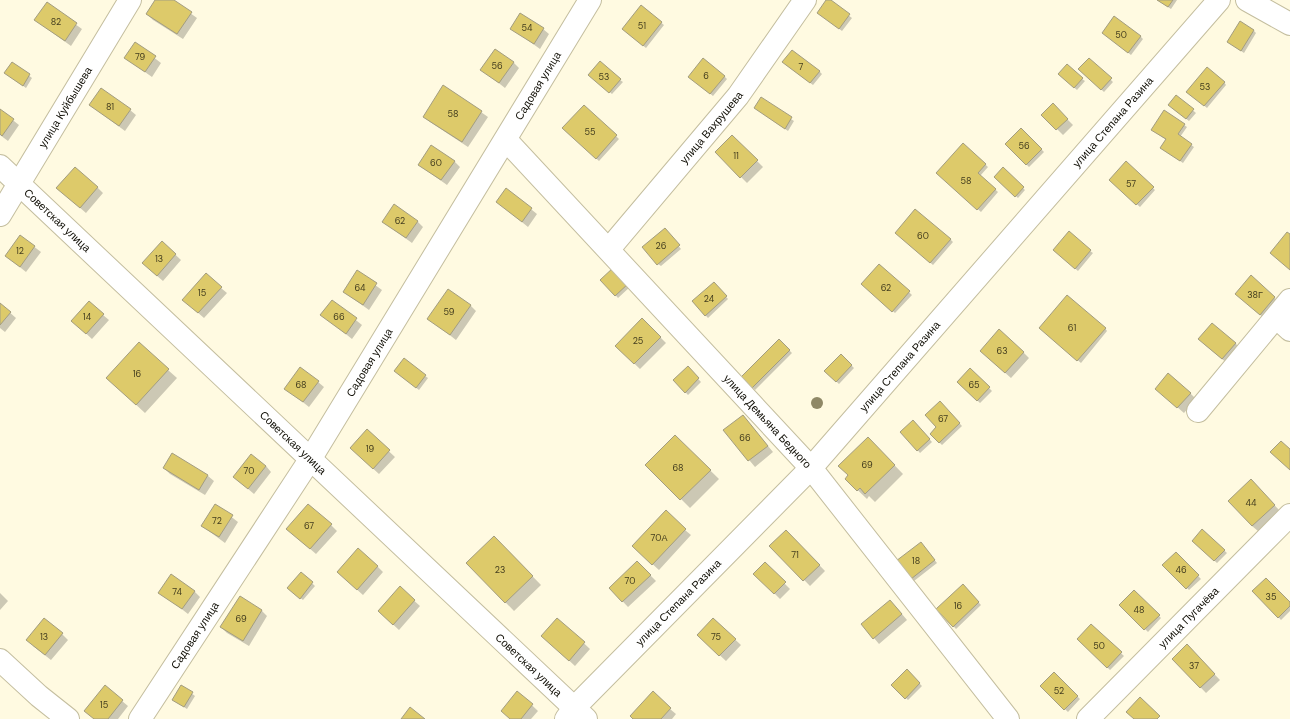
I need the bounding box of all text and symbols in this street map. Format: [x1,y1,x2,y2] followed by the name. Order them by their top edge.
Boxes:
[51,16,61,28] house number: 82
[638,20,646,32] house number: 51
[522,22,533,34] house number: 54
[1115,29,1127,41] house number: 50
[512,48,564,123] street label: Садовая улица
[135,51,145,63] house number: 79
[491,60,503,72] house number: 56
[799,61,804,73] house number: 7
[35,63,96,150] street label: улица Куйбышева
[703,70,709,82] house number: 6
[599,71,609,83] house number: 53
[1069,73,1157,170] street label: улица Степана Разина
[1200,81,1210,93] house number: 53
[677,88,747,167] street label: улица Вахрушева
[106,101,114,113] house number: 81
[448,108,458,120] house number: 58
[585,126,595,138] house number: 55
[1018,140,1030,152] house number: 56
[733,150,739,162] house number: 11
[430,157,442,169] house number: 60
[961,175,971,187] house number: 58
[1126,178,1136,190] house number: 57
[21,185,94,256] street label: Советская улица
[395,215,405,227] house number: 62
[917,230,929,242] house number: 60
[656,240,667,252] house number: 26
[16,245,24,257] house number: 12
[155,253,163,265] house number: 13
[354,282,366,294] house number: 64
[881,282,891,294] house number: 62
[198,287,206,299] house number: 15
[1247,289,1263,301] house number: 38Г
[704,293,715,305] house number: 24
[444,306,455,318] house number: 59
[83,311,92,323] house number: 14
[333,311,345,323] house number: 66
[856,317,944,414] street label: улица Степана Разина
[1068,322,1076,334] house number: 61
[343,325,396,399] street label: Садовая улица
[633,335,643,347] house number: 25
[997,345,1007,357] house number: 63
[133,368,142,380] house number: 16
[721,371,814,471] street label: улица Демьяна Бедного
[295,379,307,391] house number: 68
[969,379,979,391] house number: 65
[257,408,330,478] street label: Советская улица
[938,413,948,425] house number: 67
[739,432,751,444] house number: 66
[366,443,375,455] house number: 19
[861,459,873,471] house number: 69
[672,462,684,474] house number: 68
[244,465,254,477] house number: 70
[1246,497,1257,509] house number: 44
[212,515,222,527] house number: 72
[304,520,314,532] house number: 67
[651,532,667,544] house number: 70А
[791,549,799,561] house number: 71
[912,555,920,567] house number: 18
[633,556,725,649] street label: улица Степана Разина
[495,564,505,576] house number: 23
[1175,564,1187,576] house number: 46
[625,575,635,587] house number: 70
[1155,583,1222,651] street label: улица Пугачёва
[172,586,182,598] house number: 74
[1266,591,1276,603] house number: 35
[168,598,222,672] street label: Садовая улица
[954,600,963,612] house number: 16
[1134,604,1144,616] house number: 48
[235,613,247,625] house number: 69
[493,630,566,700] street label: Советская улица
[40,631,48,643] house number: 13
[711,631,721,643] house number: 75
[1093,640,1105,652] house number: 50
[1189,660,1199,672] house number: 37
[1054,685,1064,697] house number: 52
[100,699,108,711] house number: 15

